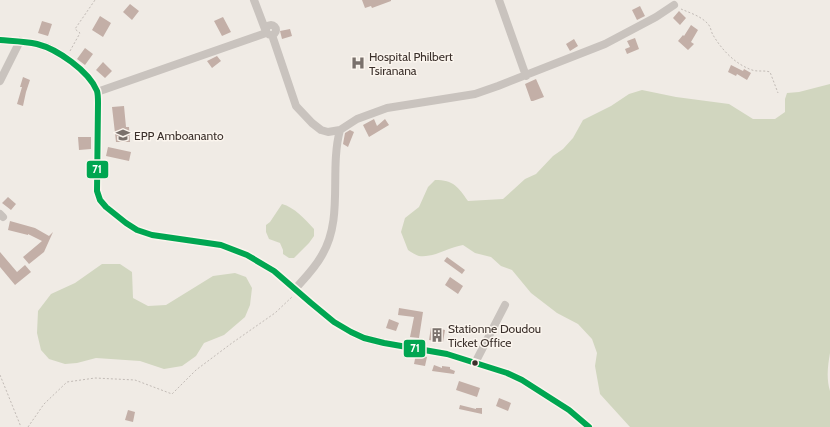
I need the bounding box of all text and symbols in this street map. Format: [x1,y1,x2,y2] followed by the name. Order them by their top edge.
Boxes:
[369,49,453,78] place label: Hospital Philbert Tsiranana
[350,55,366,71] hospital icon: Hospital Philbert Tsiranana
[115,127,131,143] school or university icon: EPP Amboananto
[134,128,224,143] place label: EPP Amboananto
[86,160,109,179] line badge: 71
[92,162,102,176] text: 71
[448,321,541,350] place label: Stationne Doudou Ticket Office
[429,327,445,343] building icon: Stationne Doudou Ticket Office
[403,339,426,358] line badge: 71
[410,341,420,355] text: 71
[470,358,480,368] unlabelled marker

